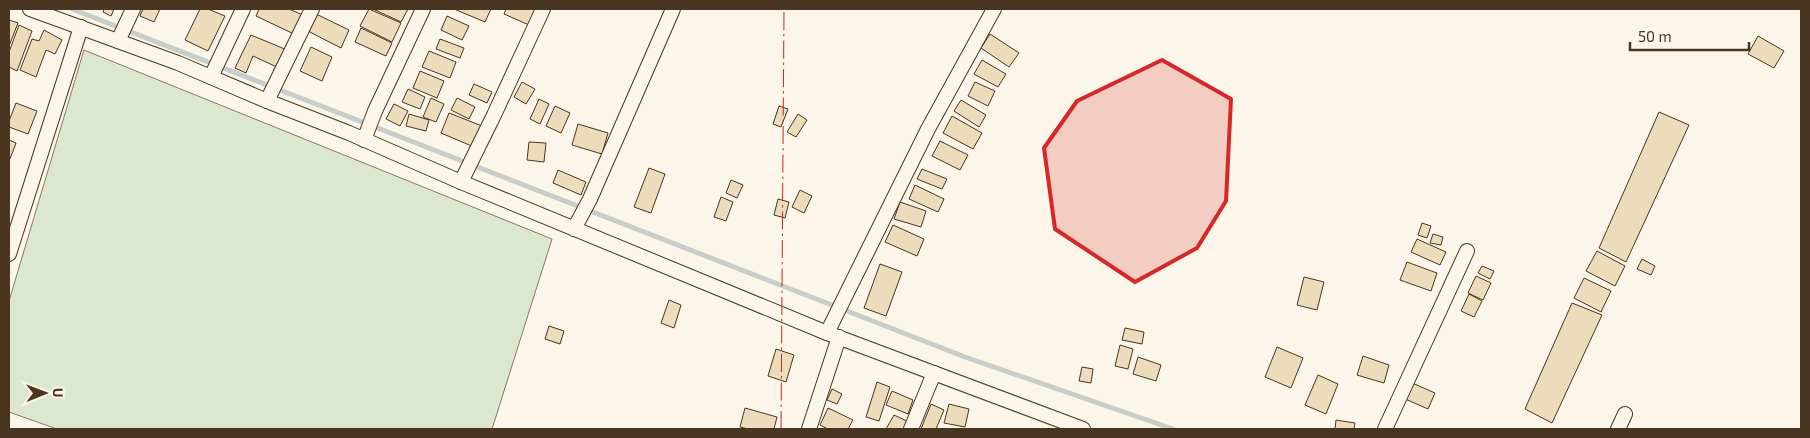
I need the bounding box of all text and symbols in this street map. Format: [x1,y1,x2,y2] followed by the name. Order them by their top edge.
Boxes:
[1630,20,1749,52] scale bar
[1638,27,1672,45] text: 50 m
[20,368,70,418] north arrow
[50,388,67,398] text: U

